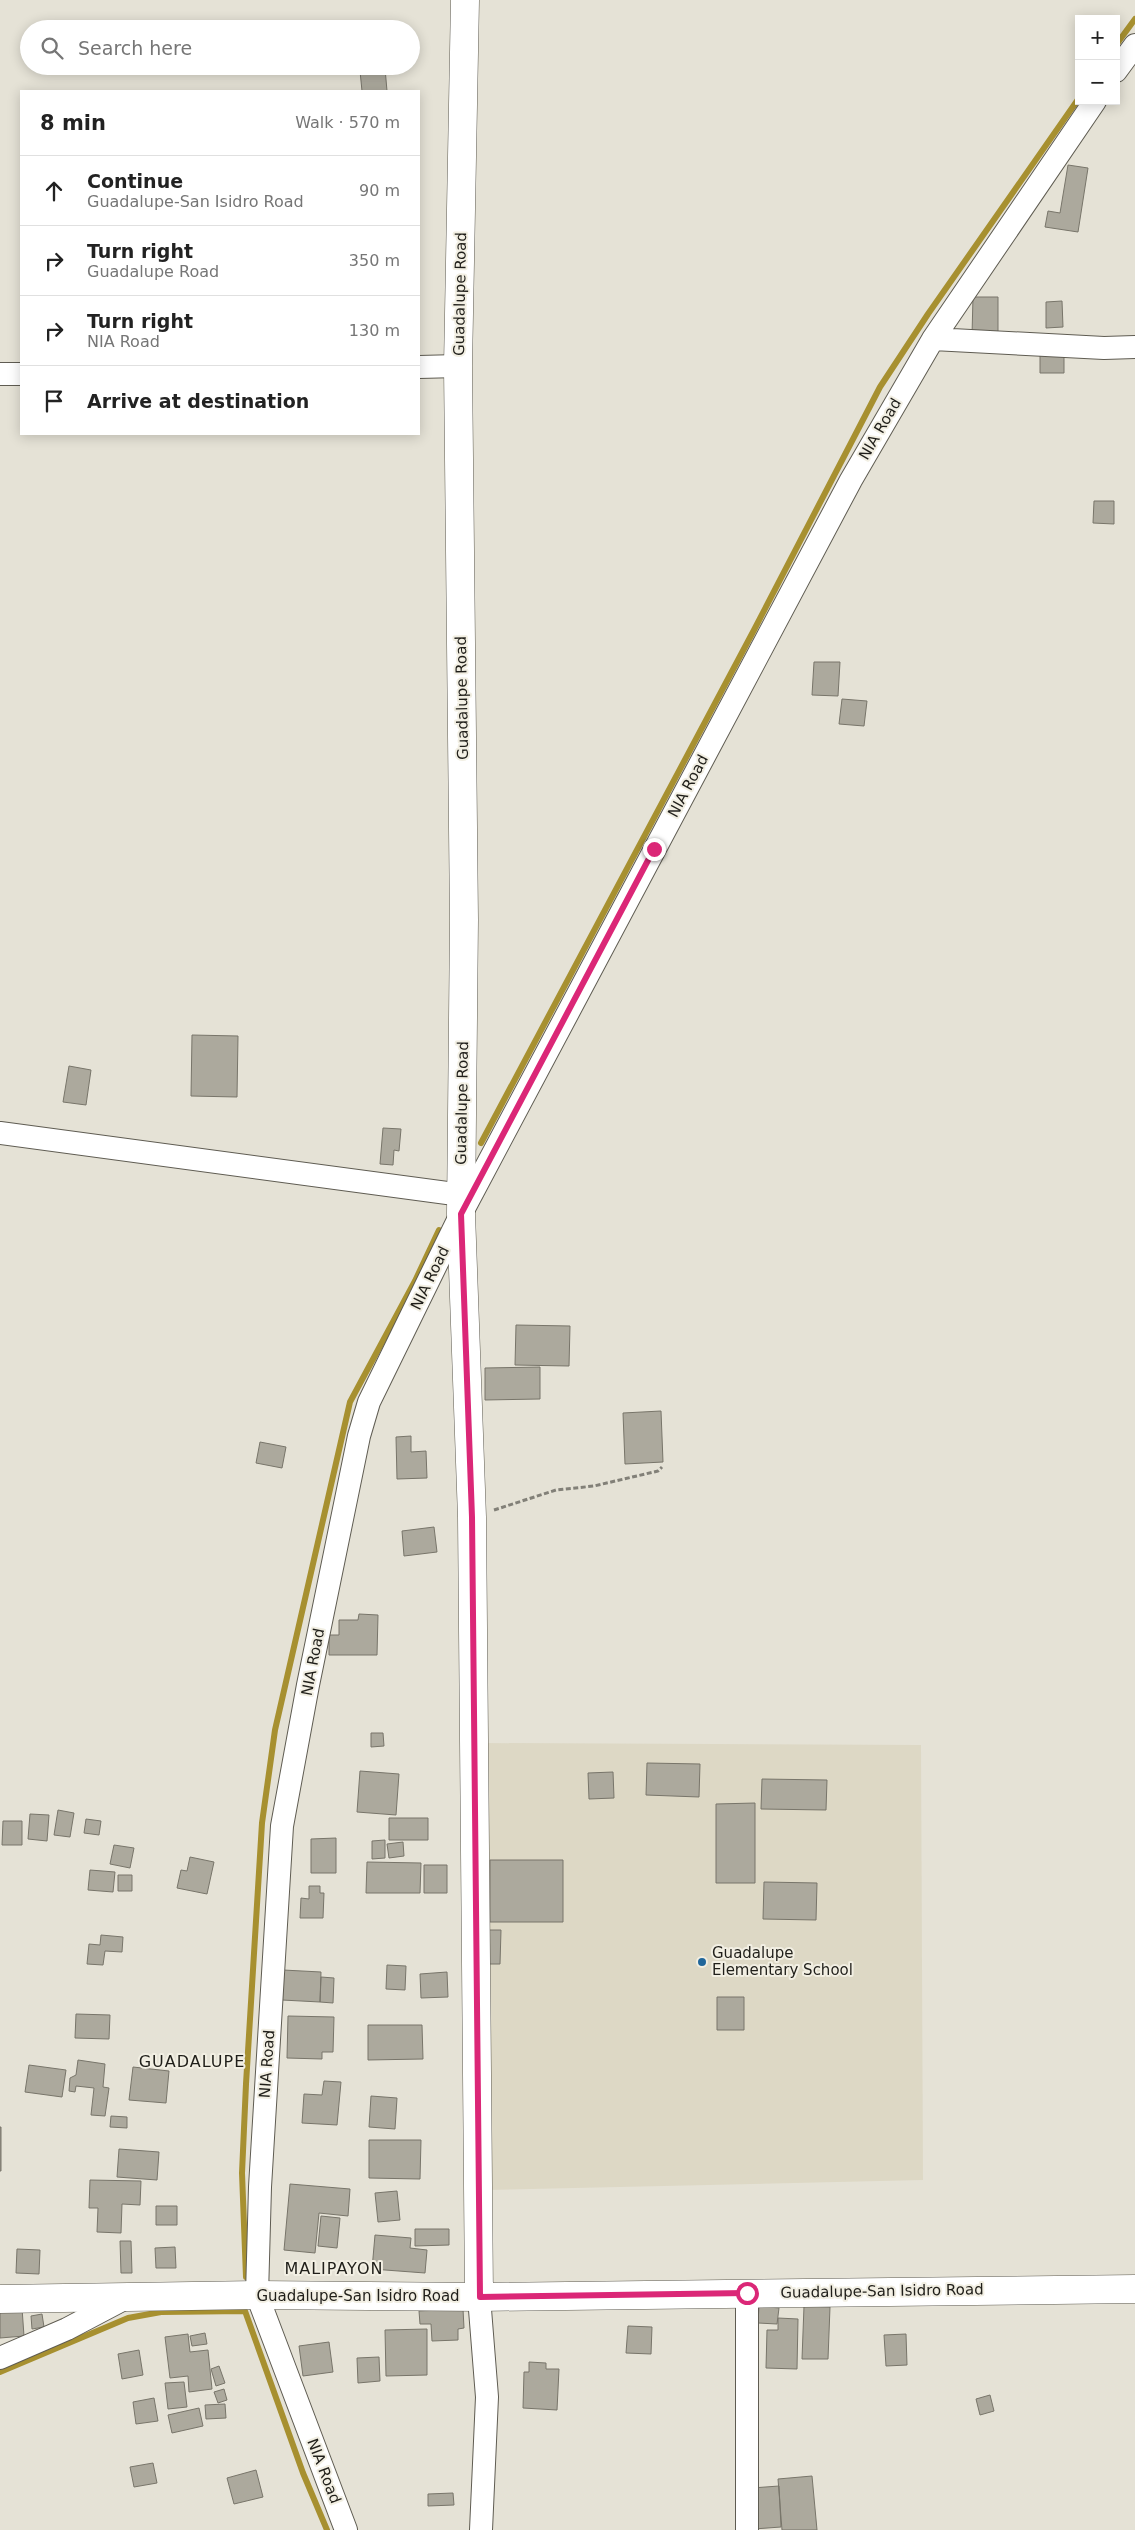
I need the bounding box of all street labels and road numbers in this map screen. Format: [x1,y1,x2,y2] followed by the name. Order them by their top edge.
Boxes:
[450,232,470,356] street label: Guadalupe Road
[855,395,905,463] street label: NIA Road
[452,636,472,760] street label: Guadalupe Road
[664,752,712,820] street label: NIA Road
[452,1041,472,1165] street label: Guadalupe Road
[407,1243,453,1313] street label: NIA Road
[298,1627,328,1697] street label: NIA Road
[256,2029,278,2099] street label: NIA Road
[780,2280,984,2302] street label: Guadalupe-San Isidro Road
[256,2287,460,2305] street label: Guadalupe-San Isidro Road
[303,2436,345,2506] street label: NIA Road

